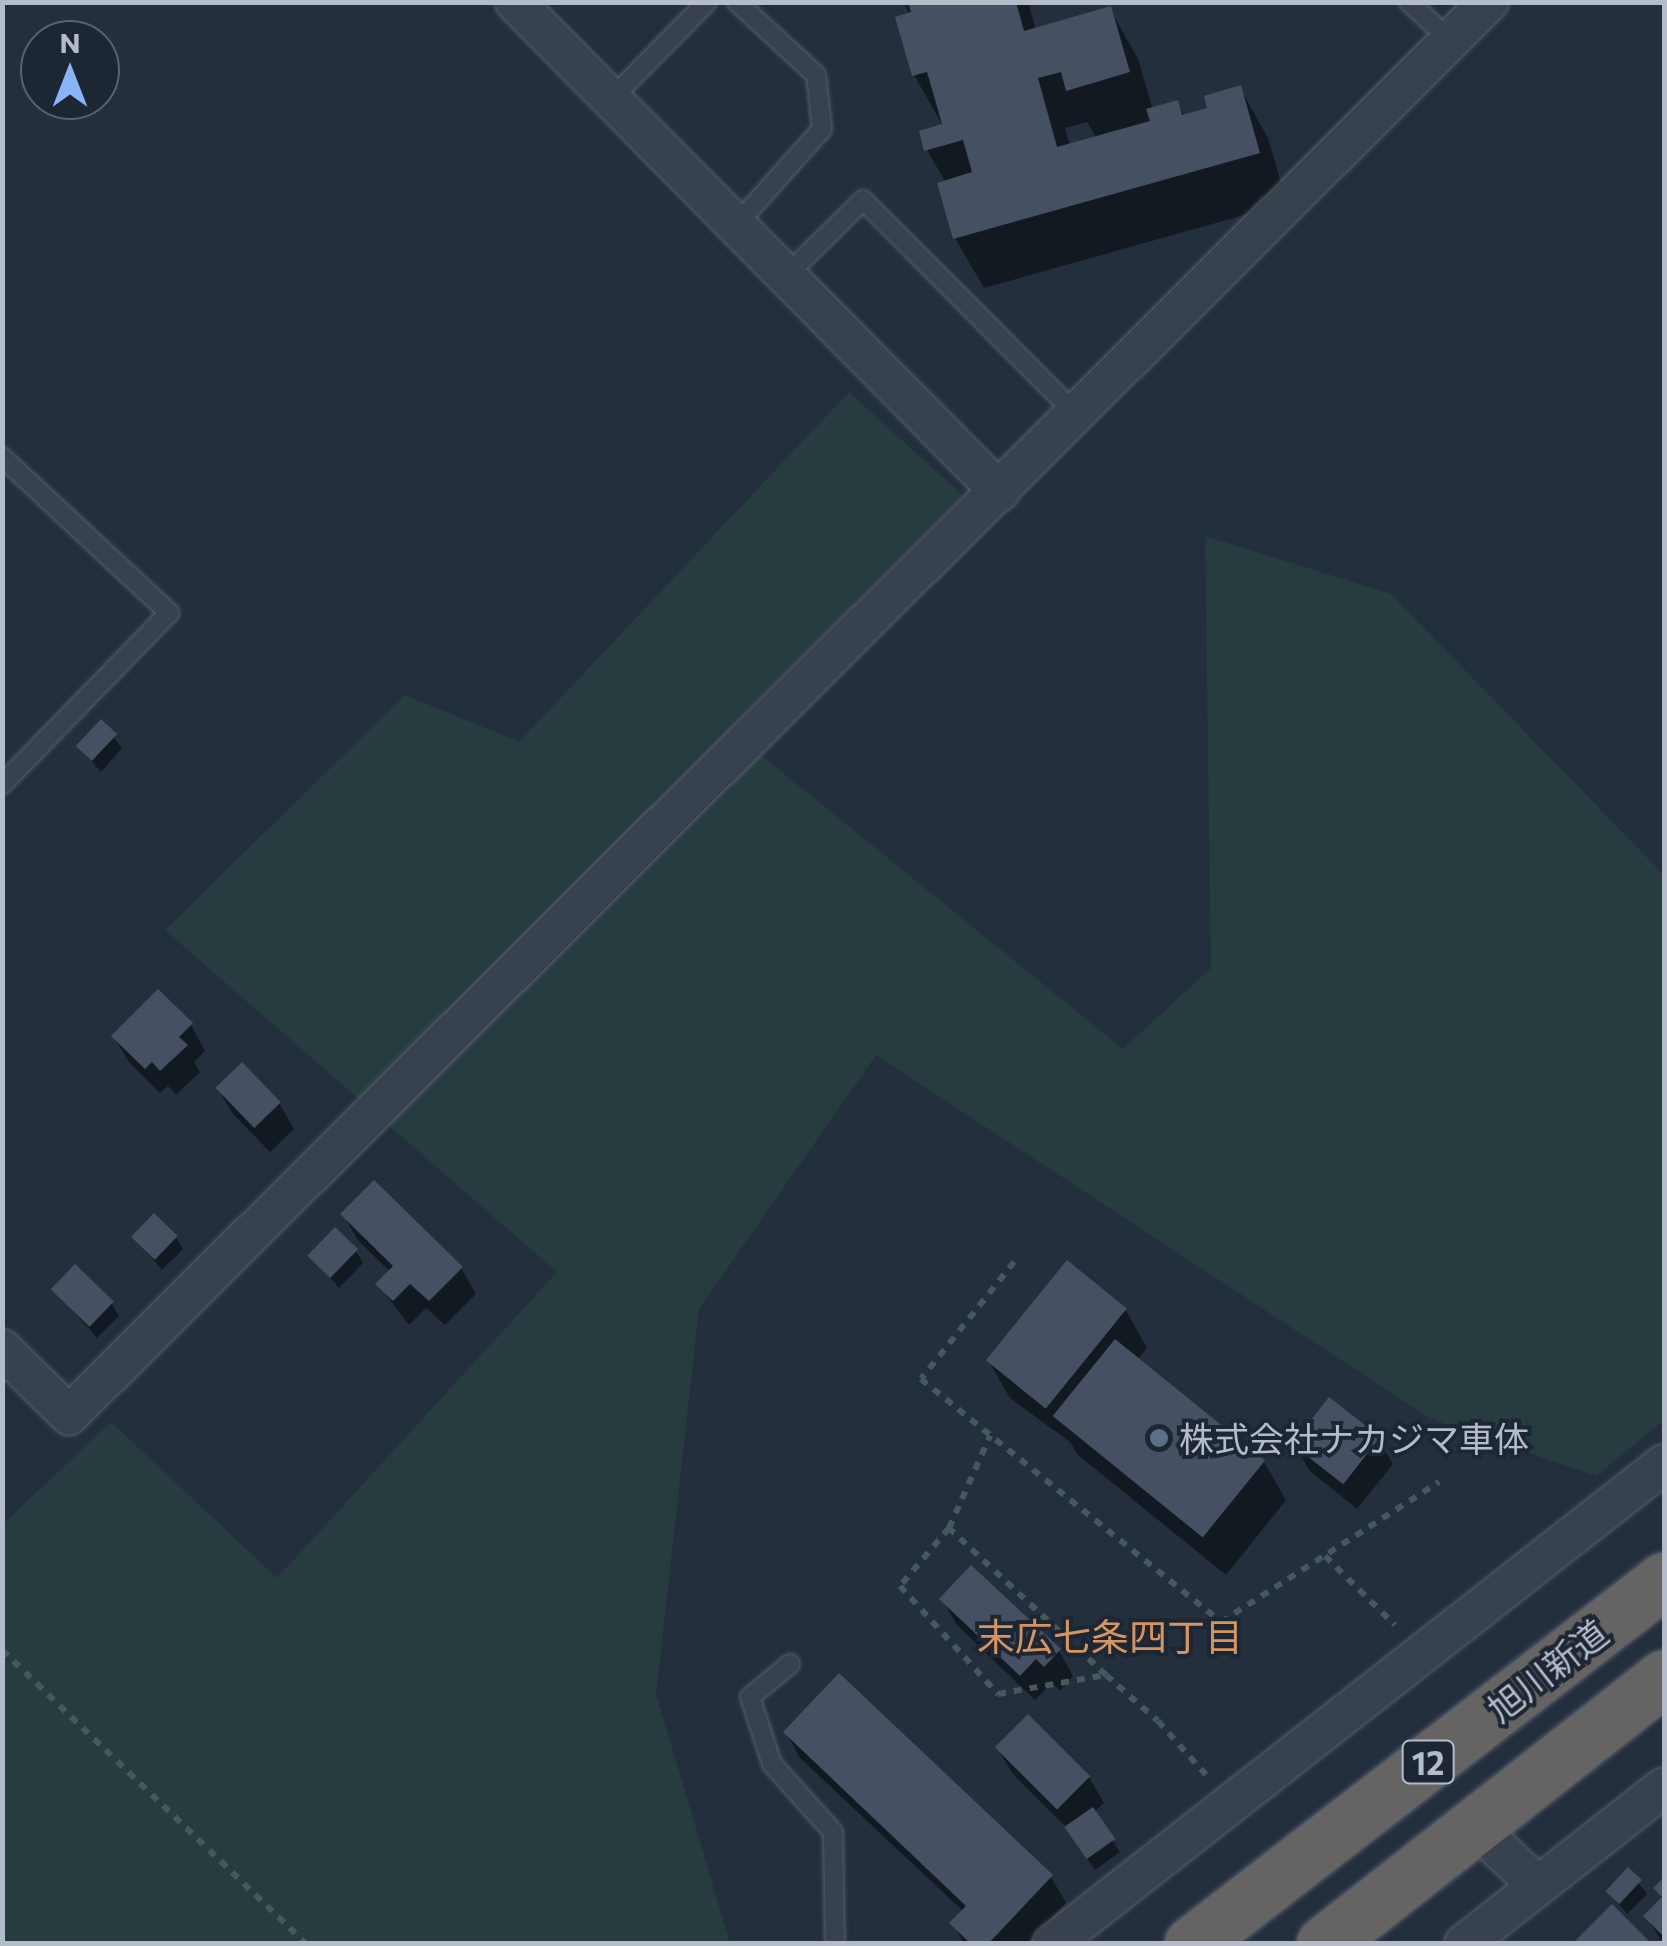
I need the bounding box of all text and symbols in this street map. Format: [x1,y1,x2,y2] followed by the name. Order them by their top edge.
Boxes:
[20,20,120,120] north arrow
[60,25,81,59] text: N
[1179,1417,1529,1459] place label: 株式会社ナカジマ車体
[1148,1427,1170,1449] marker: 株式会社ナカジマ車体
[1479,1610,1615,1730] street label: 旭川新道
[977,1613,1243,1659] district label: 末広七条四丁目
[1400,1735,1456,1789] road number: 12

